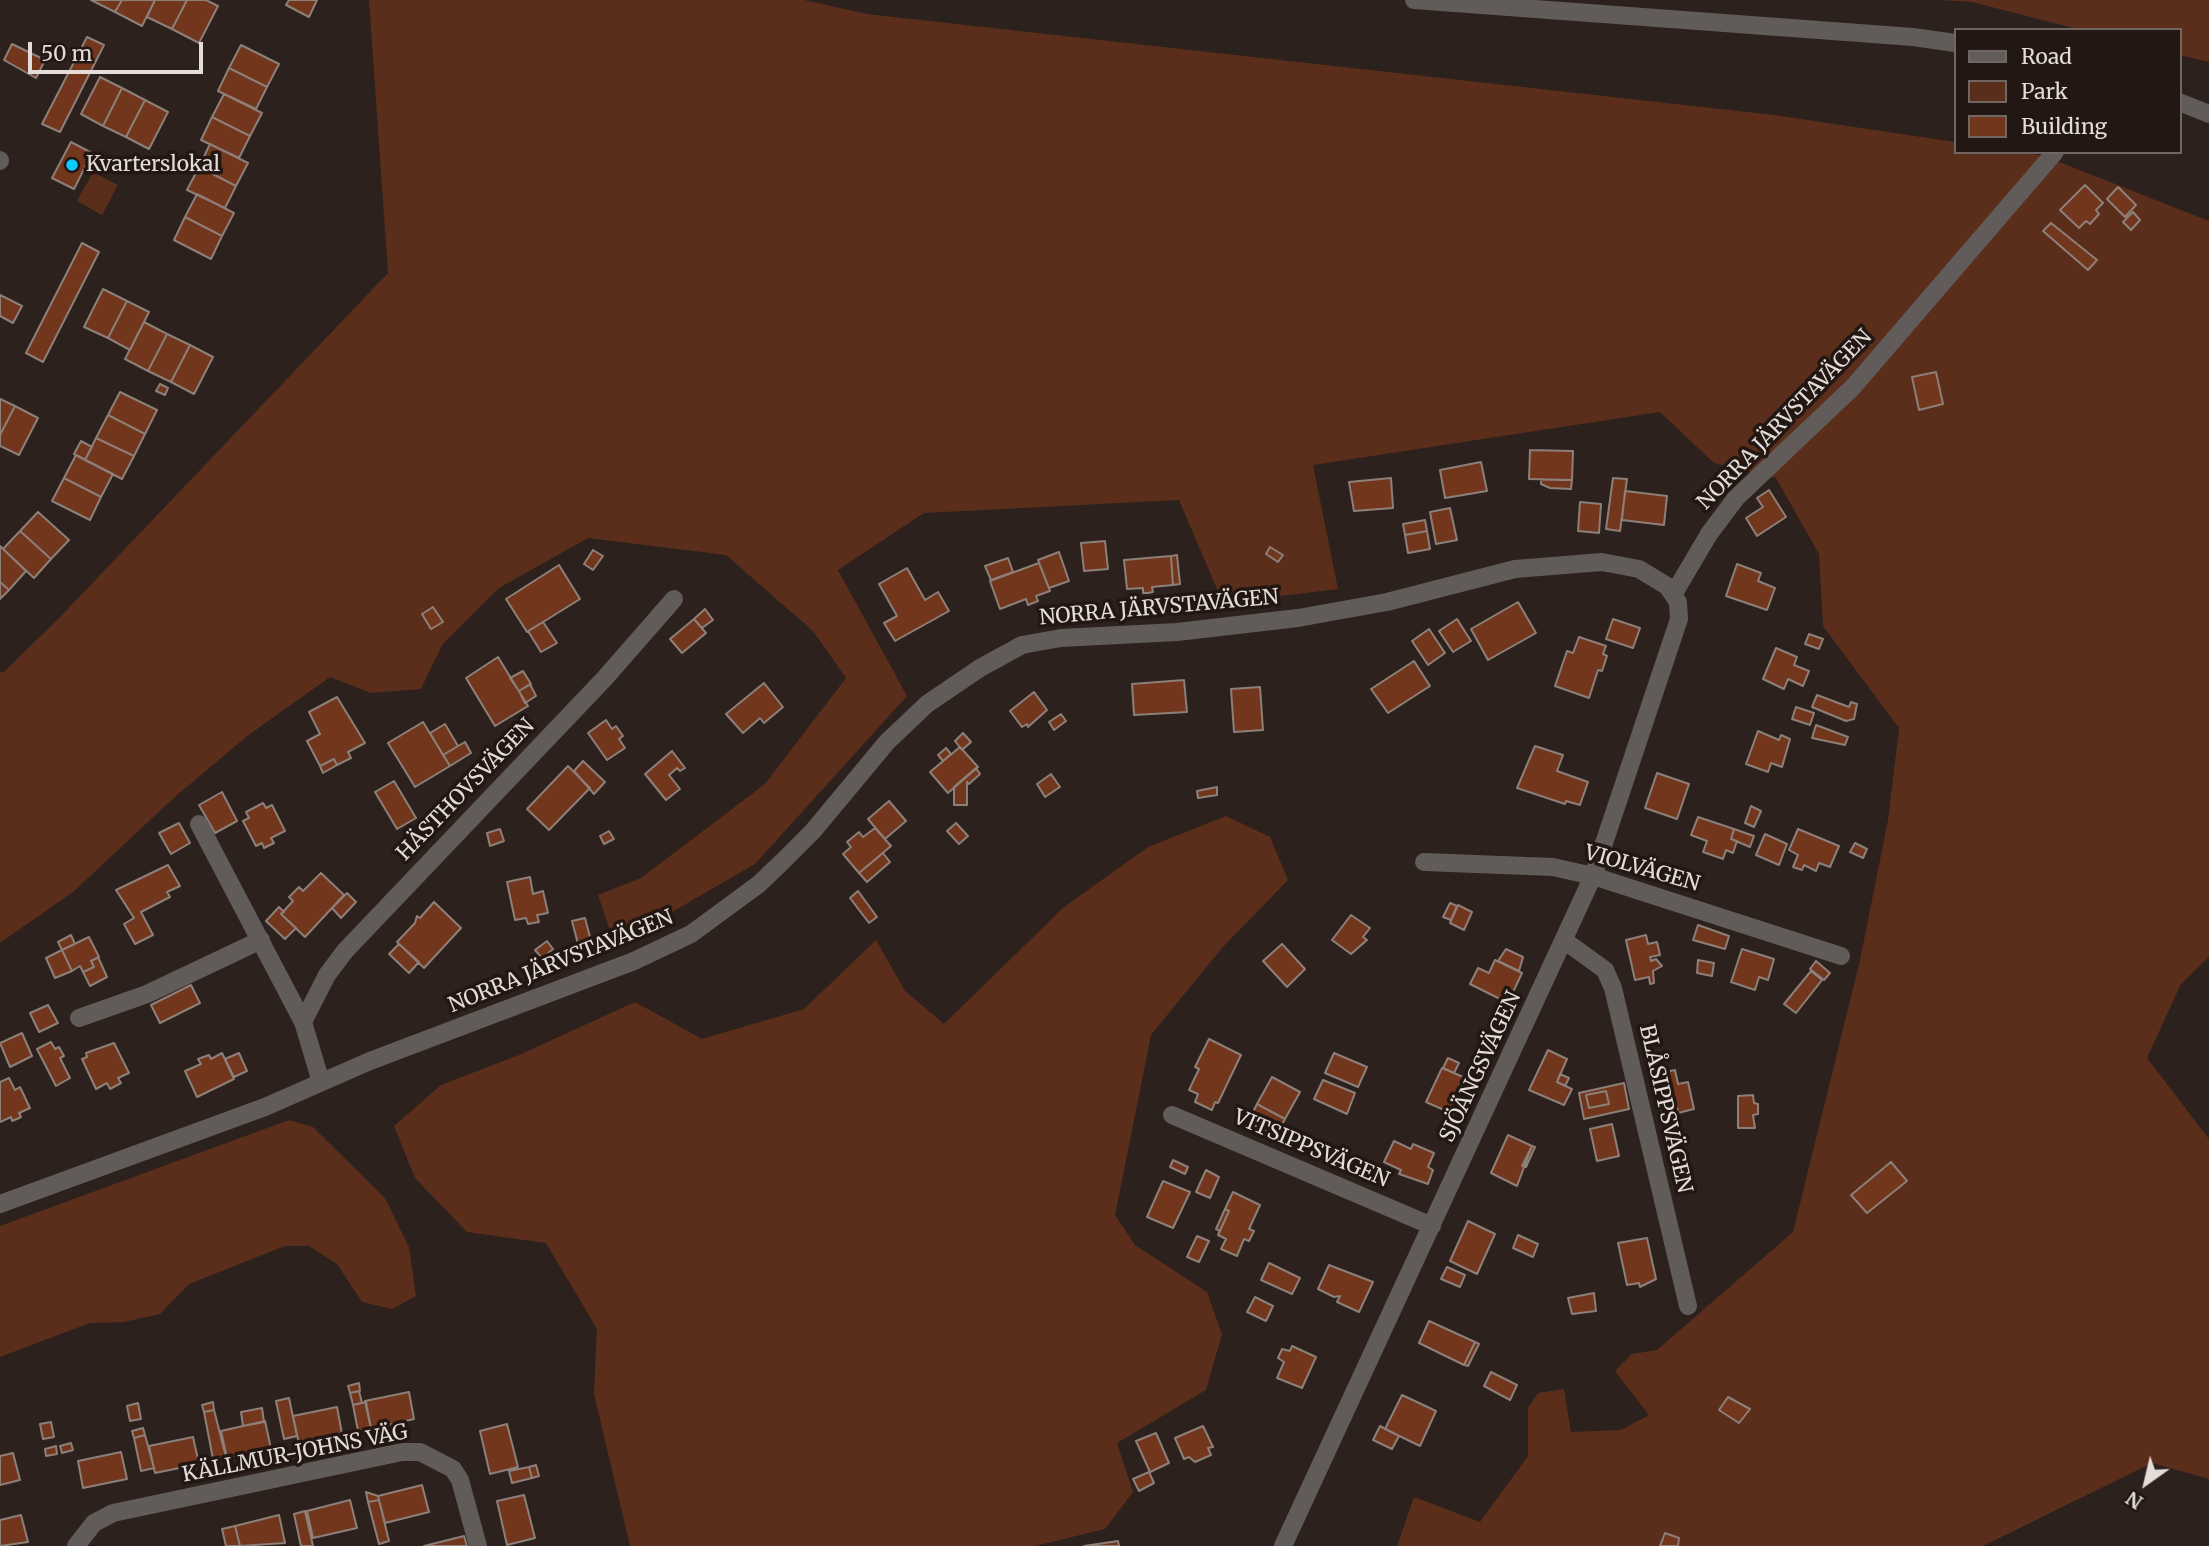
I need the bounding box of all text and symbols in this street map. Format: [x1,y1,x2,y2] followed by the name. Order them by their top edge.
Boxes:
[32,28,206,72] scale bar
[1954,28,2181,154] legend
[41,40,92,67] text: 50 m
[2021,43,2072,70] text: Road
[2021,78,2068,105] text: Park
[2021,113,2107,140] text: Building
[86,152,220,178] place label: Kvarterslokal
[64,157,80,173] marker: Kvarterslokal
[1693,325,1877,515] street label: NORRA JÄRVSTAVÄGEN
[1038,585,1280,631] street label: NORRA JÄRVSTAVÄGEN
[392,714,540,866] street label: HÄSTHOVSVÄGEN
[1581,841,1703,897] street label: VIOLVÄGEN
[445,905,677,1019] street label: NORRA JÄRVSTAVÄGEN
[1435,988,1527,1146] street label: SJÖÄNGSVÄGEN
[1633,1022,1697,1196] street label: BLÅSIPPSVÄGEN
[1229,1105,1393,1193] street label: VITSIPPSVÄGEN
[180,1420,410,1488] street label: KÄLLMUR-JOHNS VÄG
[2111,1448,2181,1518] north arrow
[2121,1486,2147,1515] text: N

